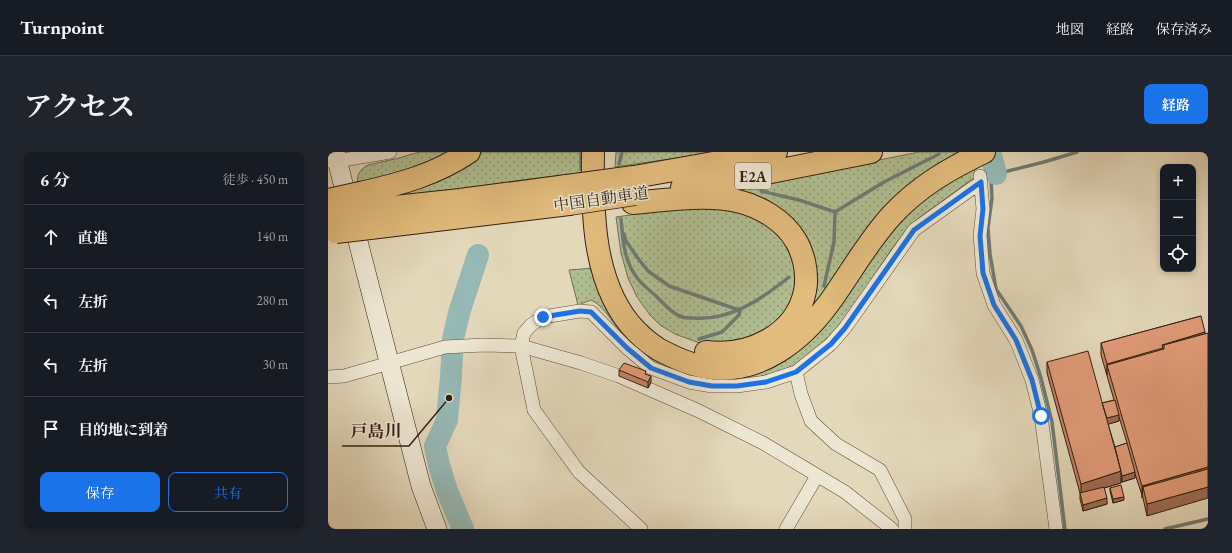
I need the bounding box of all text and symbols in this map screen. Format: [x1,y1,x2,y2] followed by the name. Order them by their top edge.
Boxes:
[20,15,104,40] text: Turnpoint
[1056,20,1084,38] text: 地図
[1106,20,1134,38] text: 経路
[1156,20,1212,38] text: 保存済み
[1144,84,1208,124] button: 経路
[24,88,135,124] text: アクセス
[735,163,771,189] road number: E2A
[1160,164,1196,272] map controls
[1160,164,1196,200] button: +
[40,169,70,191] text: 6 分
[223,171,288,188] text: 徒歩 · 450 m
[552,182,650,216] street label: 中国自動車道
[1160,200,1196,236] button: −
[40,226,62,248] icon: ahead
[78,228,108,247] text: 直進
[257,228,288,245] text: 140 m
[1160,236,1196,272] button: locate
[40,290,62,312] icon: left
[78,292,108,311] text: 左折
[257,292,288,309] text: 280 m
[534,308,552,326] route end
[40,354,62,376] icon: left
[78,356,108,375] text: 左折
[263,356,288,373] text: 30 m
[1032,407,1050,425] route start
[342,417,409,446] callout: 戸島川
[40,418,62,440] icon: arrive
[78,420,168,439] text: 目的地に到着
[351,420,402,442] text: 戸島川
[40,472,160,512] button: 保存
[168,472,288,512] button: 共有

